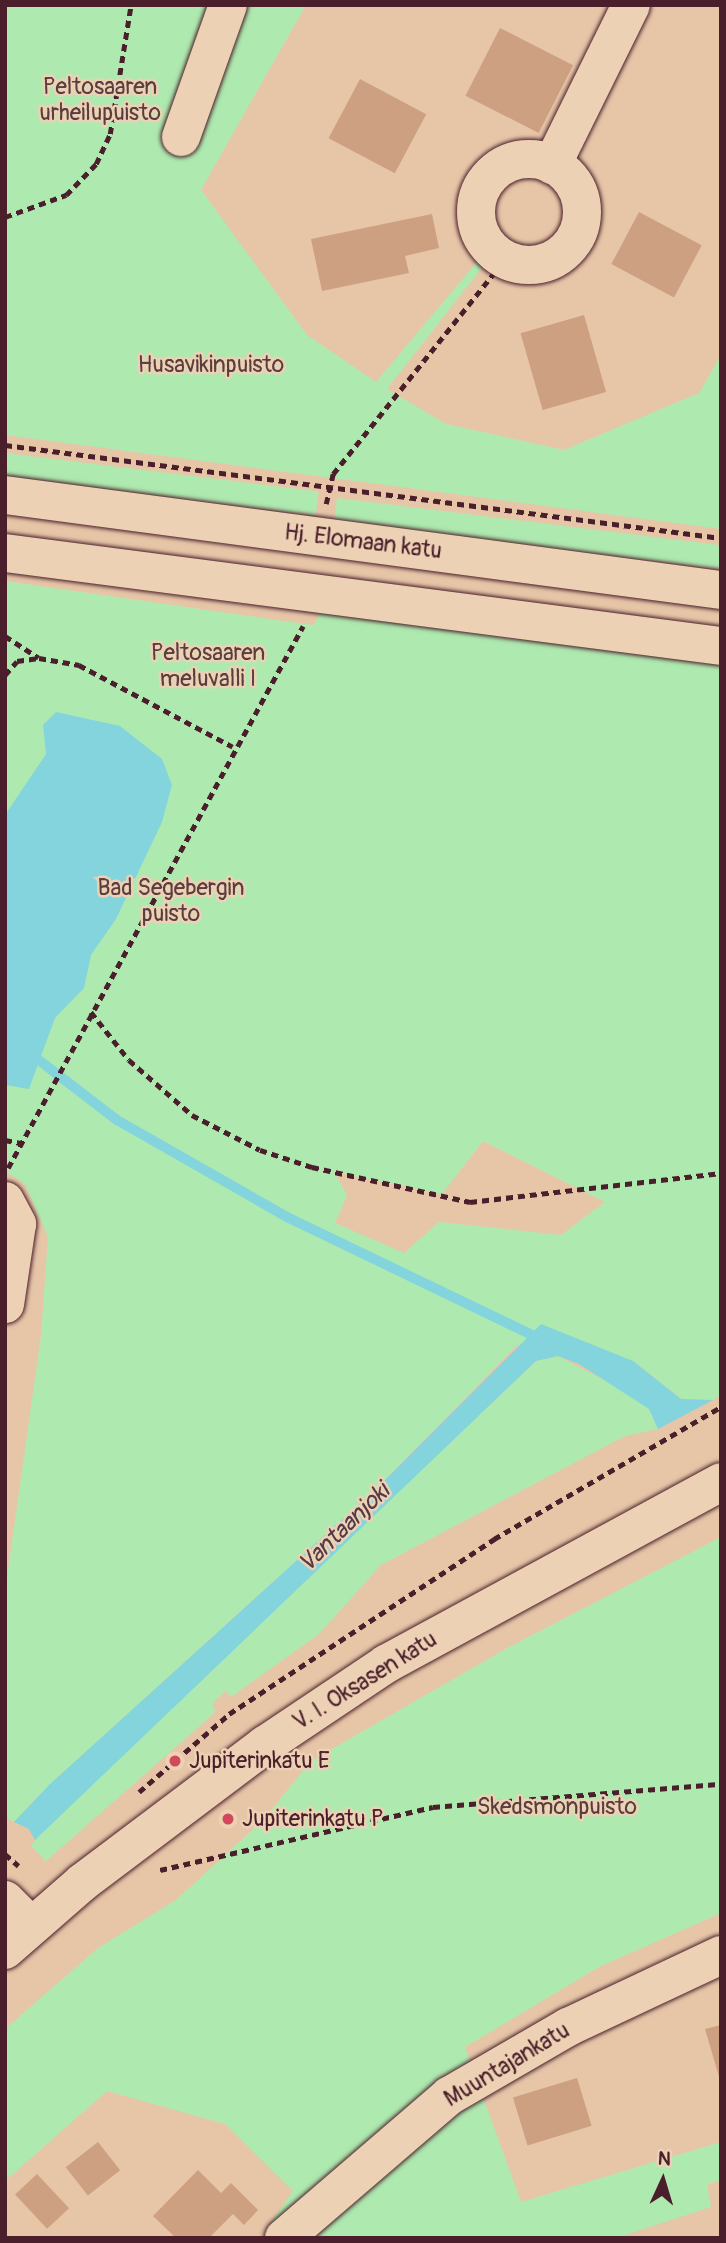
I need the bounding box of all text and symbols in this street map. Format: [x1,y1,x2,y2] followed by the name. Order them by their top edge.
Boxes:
[39,73,161,127] park label: Peltosaaren urheilupuisto
[138,351,284,379] park label: Husavikinpuisto
[283,519,443,565] street label: Hj. Elomaan katu
[151,639,265,693] park label: Peltosaaren meluvalli I
[98,874,244,928] park label: Bad Segebergin puisto
[292,1477,396,1579] water label: Vantaanjoki
[288,1626,442,1736] street label: V. I. Oksasen katu
[189,1747,330,1775] place label: Jupiterinkatu E
[167,1753,183,1769] marker: Jupiterinkatu E
[477,1793,637,1821] park label: Skedsmonpuisto
[242,1805,383,1833] place label: Jupiterinkatu P
[220,1811,236,1827] marker: Jupiterinkatu P
[439,2017,575,2113] street label: Muuntajankatu
[628,2145,698,2215] north arrow
[657,2147,672,2171] text: N

